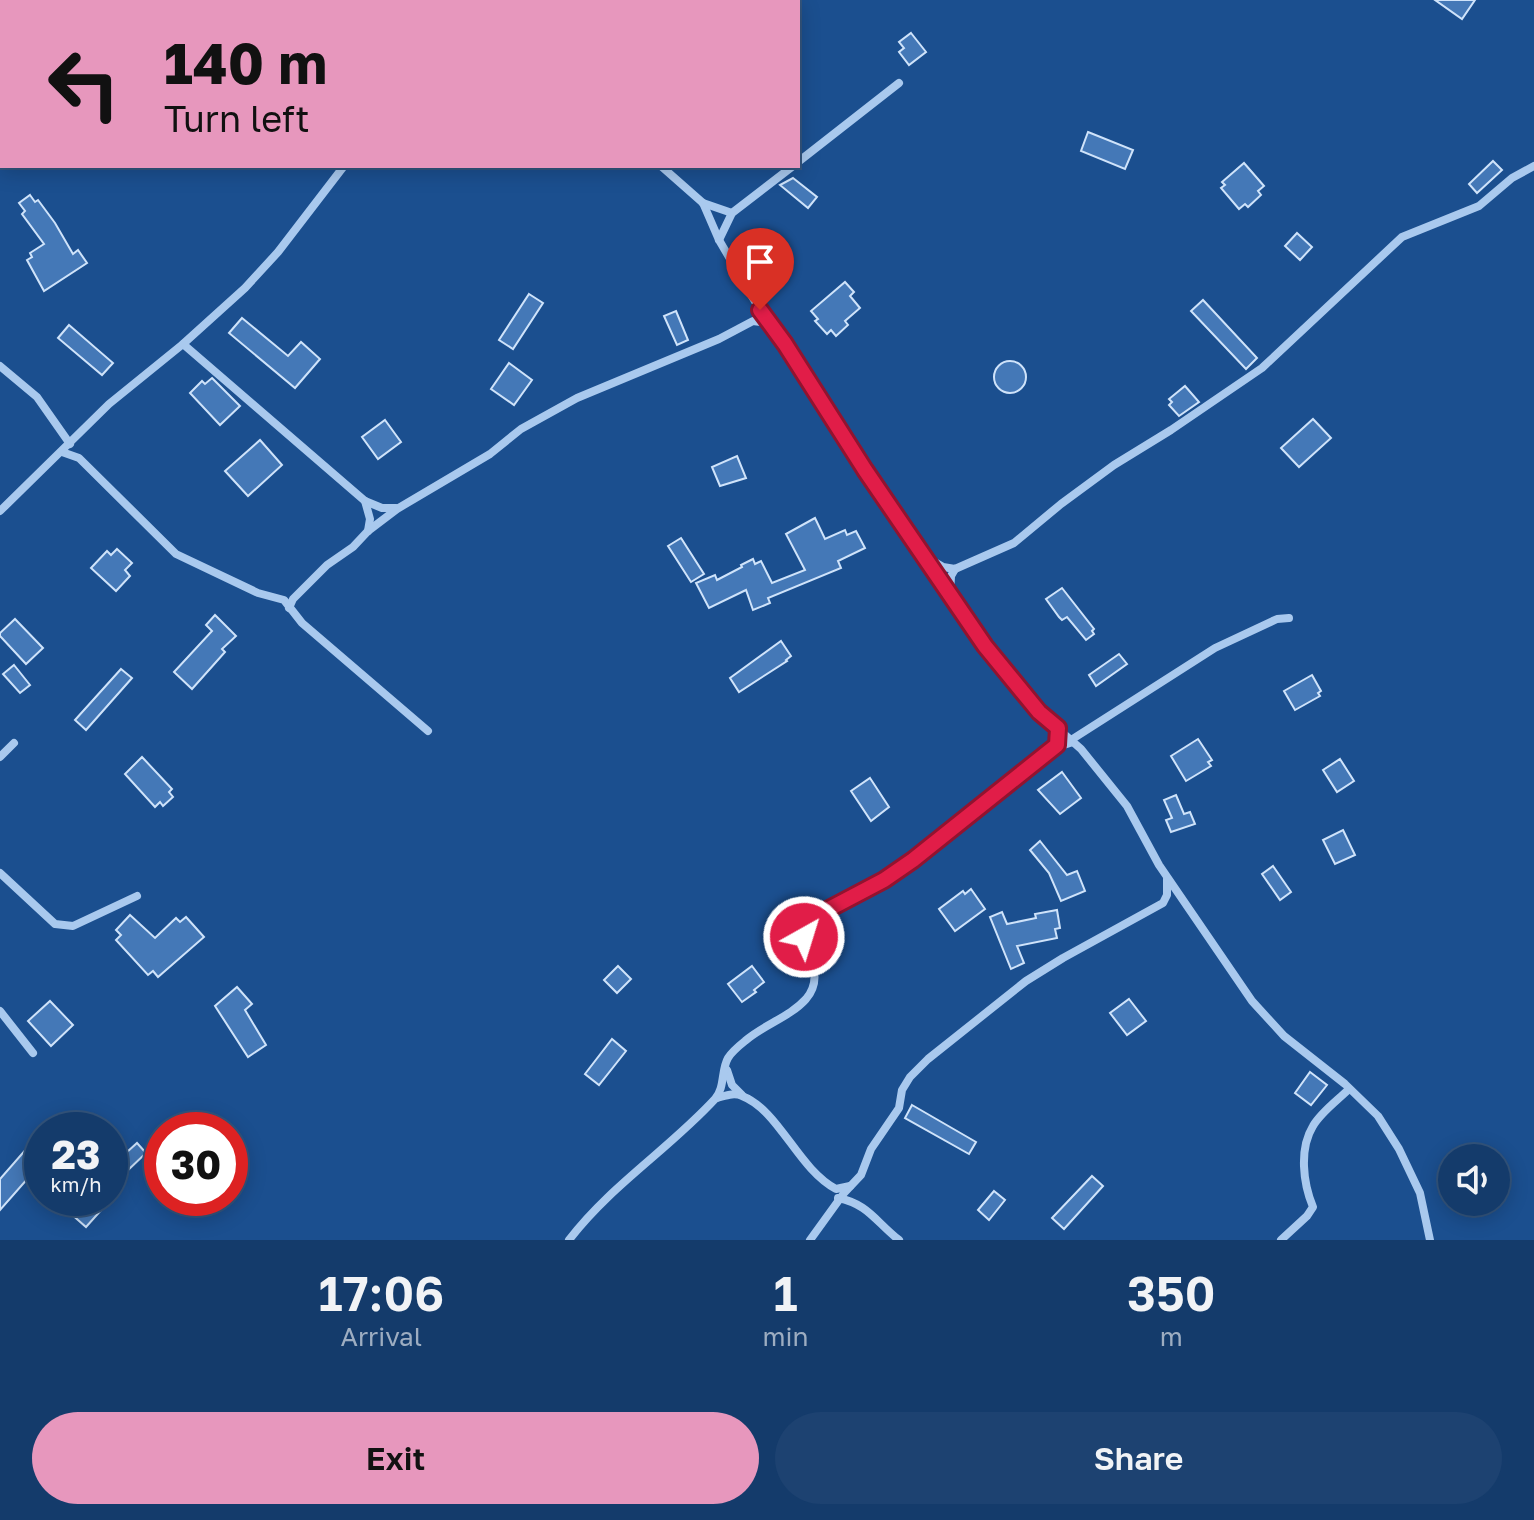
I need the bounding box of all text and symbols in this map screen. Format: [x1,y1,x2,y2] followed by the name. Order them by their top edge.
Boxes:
[164,29,327,96] text: 140 m
[32,32,136,136] icon: left
[164,97,310,140] text: Turn left
[726,228,794,310] pin
[738,240,782,284] icon: arrive
[762,895,846,979] position arrow
[144,1112,248,1216] speed limit sign: 30
[52,1130,100,1178] text: 23
[1438,1144,1510,1216] map controls
[1438,1144,1510,1216] button: sound
[51,1172,101,1196] text: km/h
[318,1264,444,1322] text: 17:06
[773,1264,798,1322] text: 1
[1127,1264,1215,1322] text: 350
[341,1321,422,1352] text: Arrival
[763,1321,809,1352] text: min
[1160,1321,1183,1352] text: m
[32,1412,759,1504] button: Exit
[775,1412,1502,1504] button: Share

